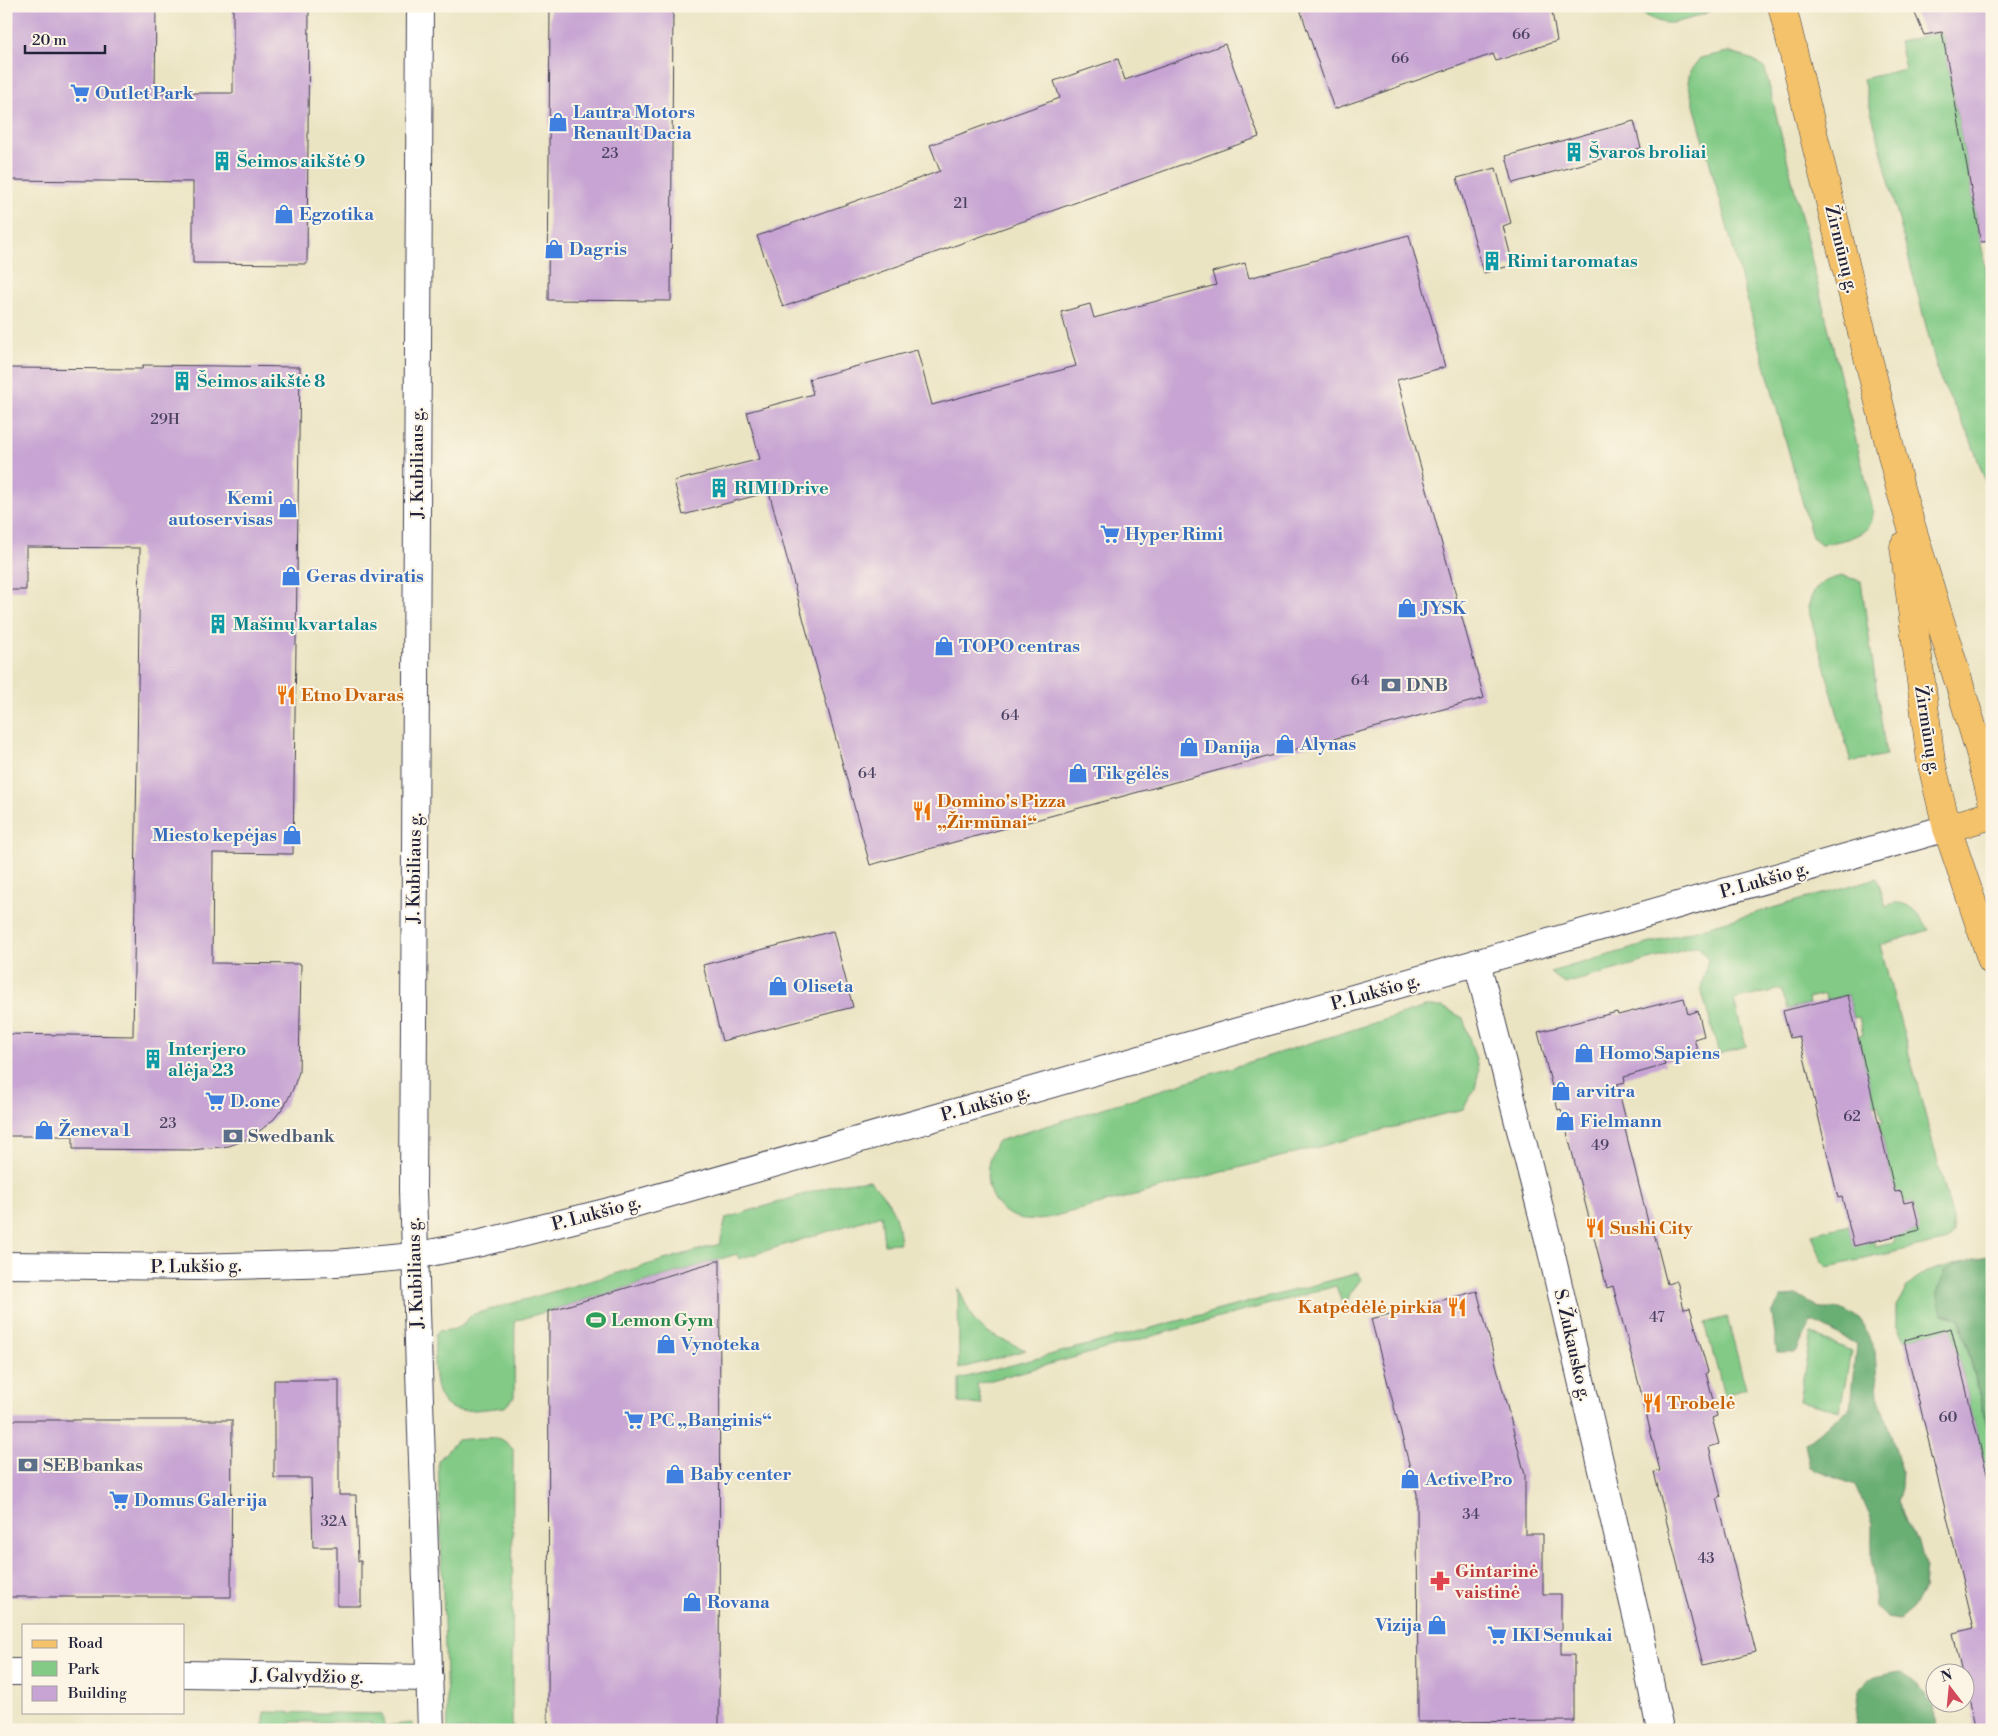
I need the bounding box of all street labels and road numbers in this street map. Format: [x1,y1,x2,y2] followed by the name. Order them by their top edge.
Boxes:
[1820,203,1864,295] street label: Žirmūnų g.
[406,407,429,520] street label: J. Kubiliaus g.
[1909,684,1946,776] street label: Žirmūnų g.
[402,812,427,925] street label: J. Kubiliaus g.
[1717,857,1811,904] street label: P. Lukšio g.
[1328,969,1422,1016] street label: P. Lukšio g.
[938,1080,1032,1127] street label: P. Lukšio g.
[549,1191,643,1236] street label: P. Lukšio g.
[402,1217,429,1330] street label: J. Kubiliaus g.
[150,1254,242,1279] street label: P. Lukšio g.
[1548,1287,1597,1403] street label: S. Žukausko g.
[249,1664,364,1689] street label: J. Galvydžio g.

